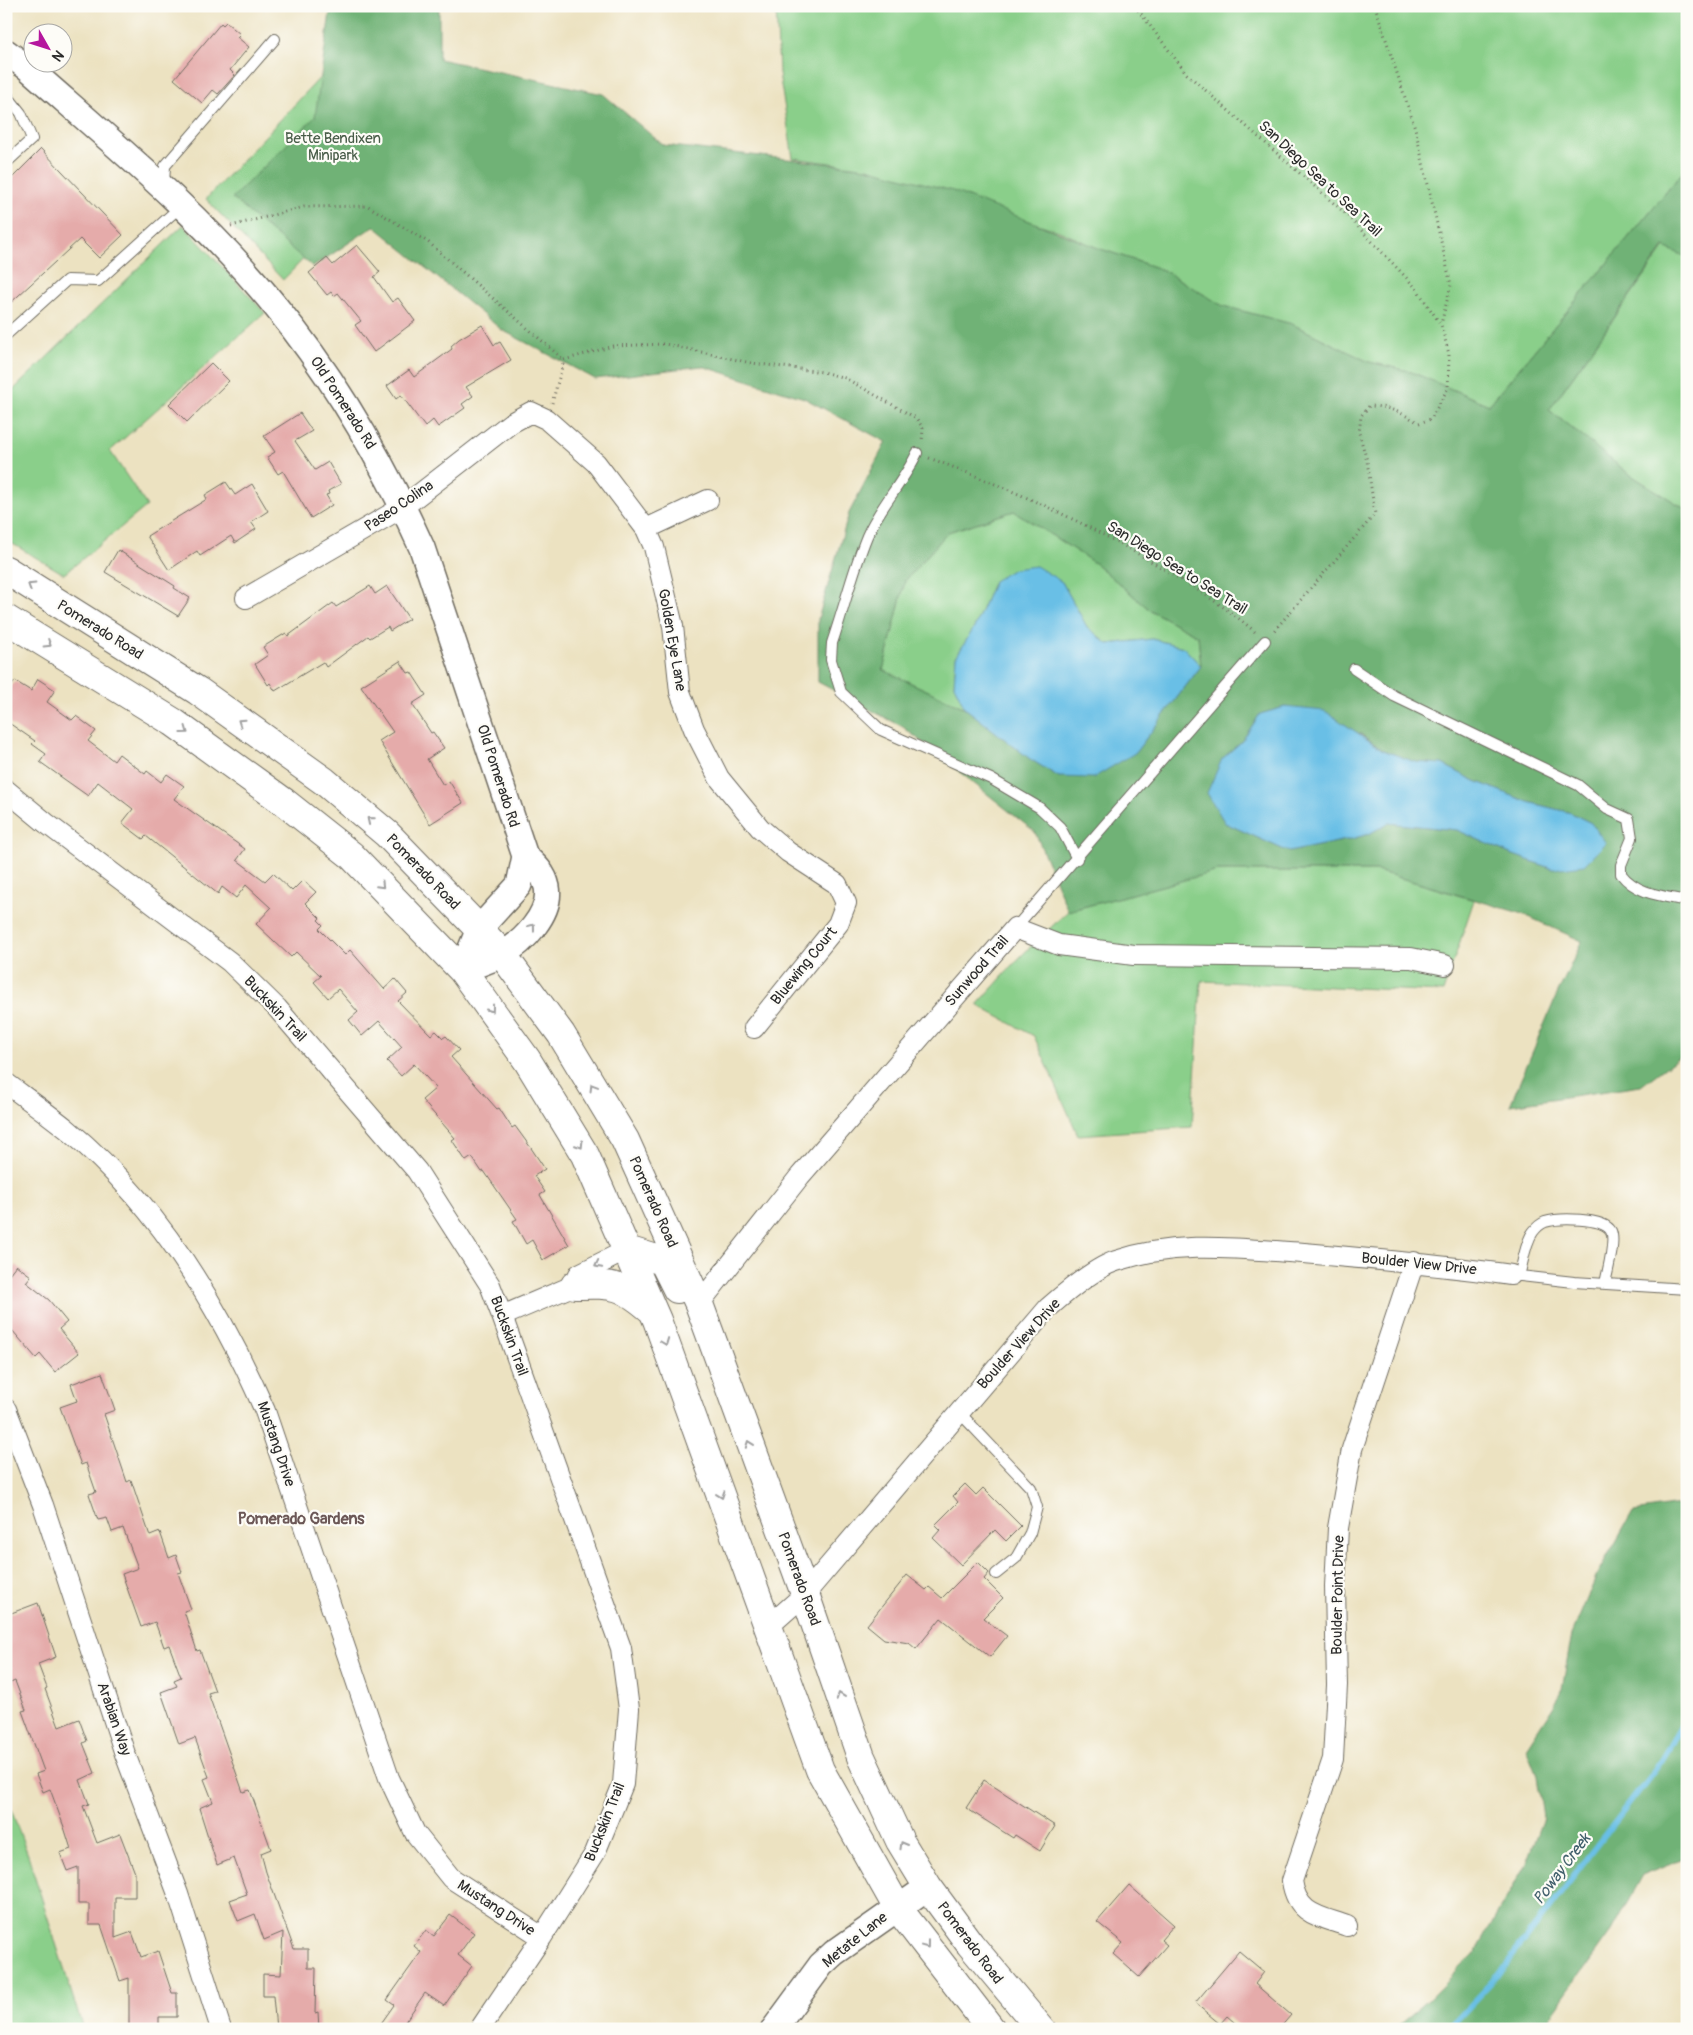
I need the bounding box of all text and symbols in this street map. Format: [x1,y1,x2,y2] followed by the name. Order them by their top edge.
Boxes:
[22,22,72,72] north arrow
[48,47,67,65] text: N
[1254,117,1386,241] street label: San Diego Sea to Sea Trail
[285,129,381,165] park label: Bette Bendixen Minipark
[306,353,380,453] street label: Old Pomerado Rd
[361,476,437,536] street label: Paseo Colina
[1103,517,1251,619] street label: San Diego Sea to Sea Trail
[28,583,37,592] one-way arrow
[654,587,690,693] street label: Golden Eye Lane
[53,596,147,664] street label: Pomerado Road
[42,638,51,648] one-way arrow
[237,719,247,728] one-way arrow
[472,722,524,830] street label: Old Pomerado Rd
[179,725,189,734] one-way arrow
[367,817,376,826] one-way arrow
[382,830,464,914] street label: Pomerado Road
[375,879,384,888] one-way arrow
[767,922,842,1009] street label: Bluewing Court
[527,924,535,933] one-way arrow
[941,932,1013,1010] street label: Sunwood Trail
[240,972,310,1046] street label: Buckskin Trail
[485,1004,494,1013] one-way arrow
[590,1084,600,1093] one-way arrow
[573,1140,583,1149] one-way arrow
[624,1153,682,1251] street label: Pomerado Road
[1361,1249,1478,1280] street label: Boulder View Drive
[594,1258,603,1269] one-way arrow
[486,1293,532,1379] street label: Buckskin Trail
[973,1294,1065,1393] street label: Boulder View Drive
[659,1338,669,1346] one-way arrow
[253,1399,300,1490] street label: Mustang Drive
[745,1440,755,1449] one-way arrow
[715,1490,725,1499] one-way arrow
[238,1509,365,1529] district label: Pomerado Gardens
[773,1530,825,1628] street label: Pomerado Road
[1327,1534,1349,1655] street label: Boulder Point Drive
[93,1680,136,1759] street label: Arabian Way
[836,1692,846,1700] one-way arrow
[581,1780,629,1864] street label: Buckskin Trail
[1529,1829,1596,1908] water label: Poway Creek
[899,1842,909,1851] one-way arrow
[454,1876,539,1941] street label: Mustang Drive
[933,1898,1007,1988] street label: Pomerado Road
[819,1908,892,1972] street label: Metate Lane
[921,1939,929,1948] one-way arrow

